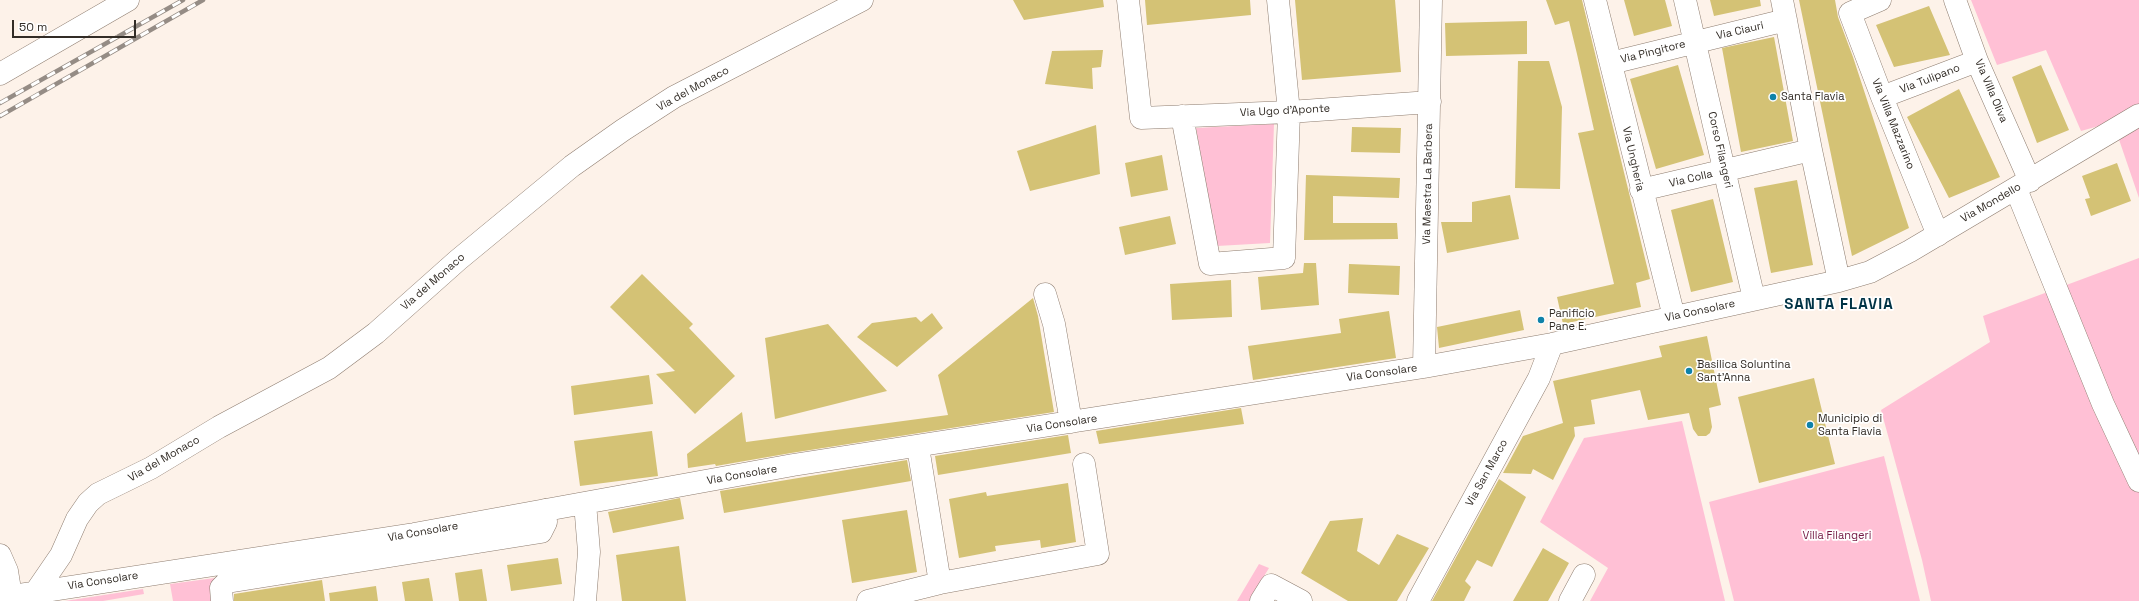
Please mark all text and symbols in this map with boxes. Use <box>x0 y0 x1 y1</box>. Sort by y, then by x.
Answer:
scale bar <box>14 12 138 38</box>
text: 50 m <box>19 19 47 35</box>
street label: Via Ciauri <box>1715 19 1765 43</box>
street label: Via Pingitore <box>1619 38 1687 66</box>
street label: Via Villa Oliva <box>1972 57 2010 125</box>
street label: Via Tulipano <box>1898 61 1962 97</box>
street label: Via del Monaco <box>655 64 731 114</box>
street label: Via Villa Mazzarino <box>1869 77 1917 171</box>
place label: Santa Flavia <box>1781 90 1844 104</box>
marker: Santa Flavia <box>1768 92 1778 102</box>
street label: Via Ugo d'Aponte <box>1240 102 1330 120</box>
street label: Corso Filangeri <box>1705 110 1735 190</box>
street label: Via Maestra La Barbera <box>1420 123 1436 245</box>
street label: Via Ungheria <box>1619 125 1647 193</box>
street label: Via Colla <box>1668 168 1714 190</box>
street label: Via Mondello <box>1958 180 2024 226</box>
street label: Via del Monaco <box>398 251 468 313</box>
district label: SANTA FLAVIA <box>1784 296 1894 314</box>
street label: Via Consolare <box>1664 297 1736 325</box>
place label: Panificio Pane E. <box>1549 307 1595 333</box>
marker: Panificio Pane E. <box>1536 315 1546 325</box>
place label: Basilica Soluntina Sant'Anna <box>1697 358 1791 384</box>
street label: Via Consolare <box>1346 362 1418 384</box>
marker: Basilica Soluntina Sant'Anna <box>1684 366 1694 376</box>
street label: Via Consolare <box>1026 412 1098 436</box>
place label: Municipio di Santa Flavia <box>1818 412 1882 438</box>
marker: Municipio di Santa Flavia <box>1805 420 1815 430</box>
street label: Via del Monaco <box>126 433 202 485</box>
street label: Via San Marco <box>1463 437 1511 509</box>
street label: Via Consolare <box>706 462 778 488</box>
street label: Via Consolare <box>387 519 459 545</box>
park label: Villa Filangeri <box>1803 529 1871 543</box>
street label: Via Consolare <box>67 569 139 593</box>

